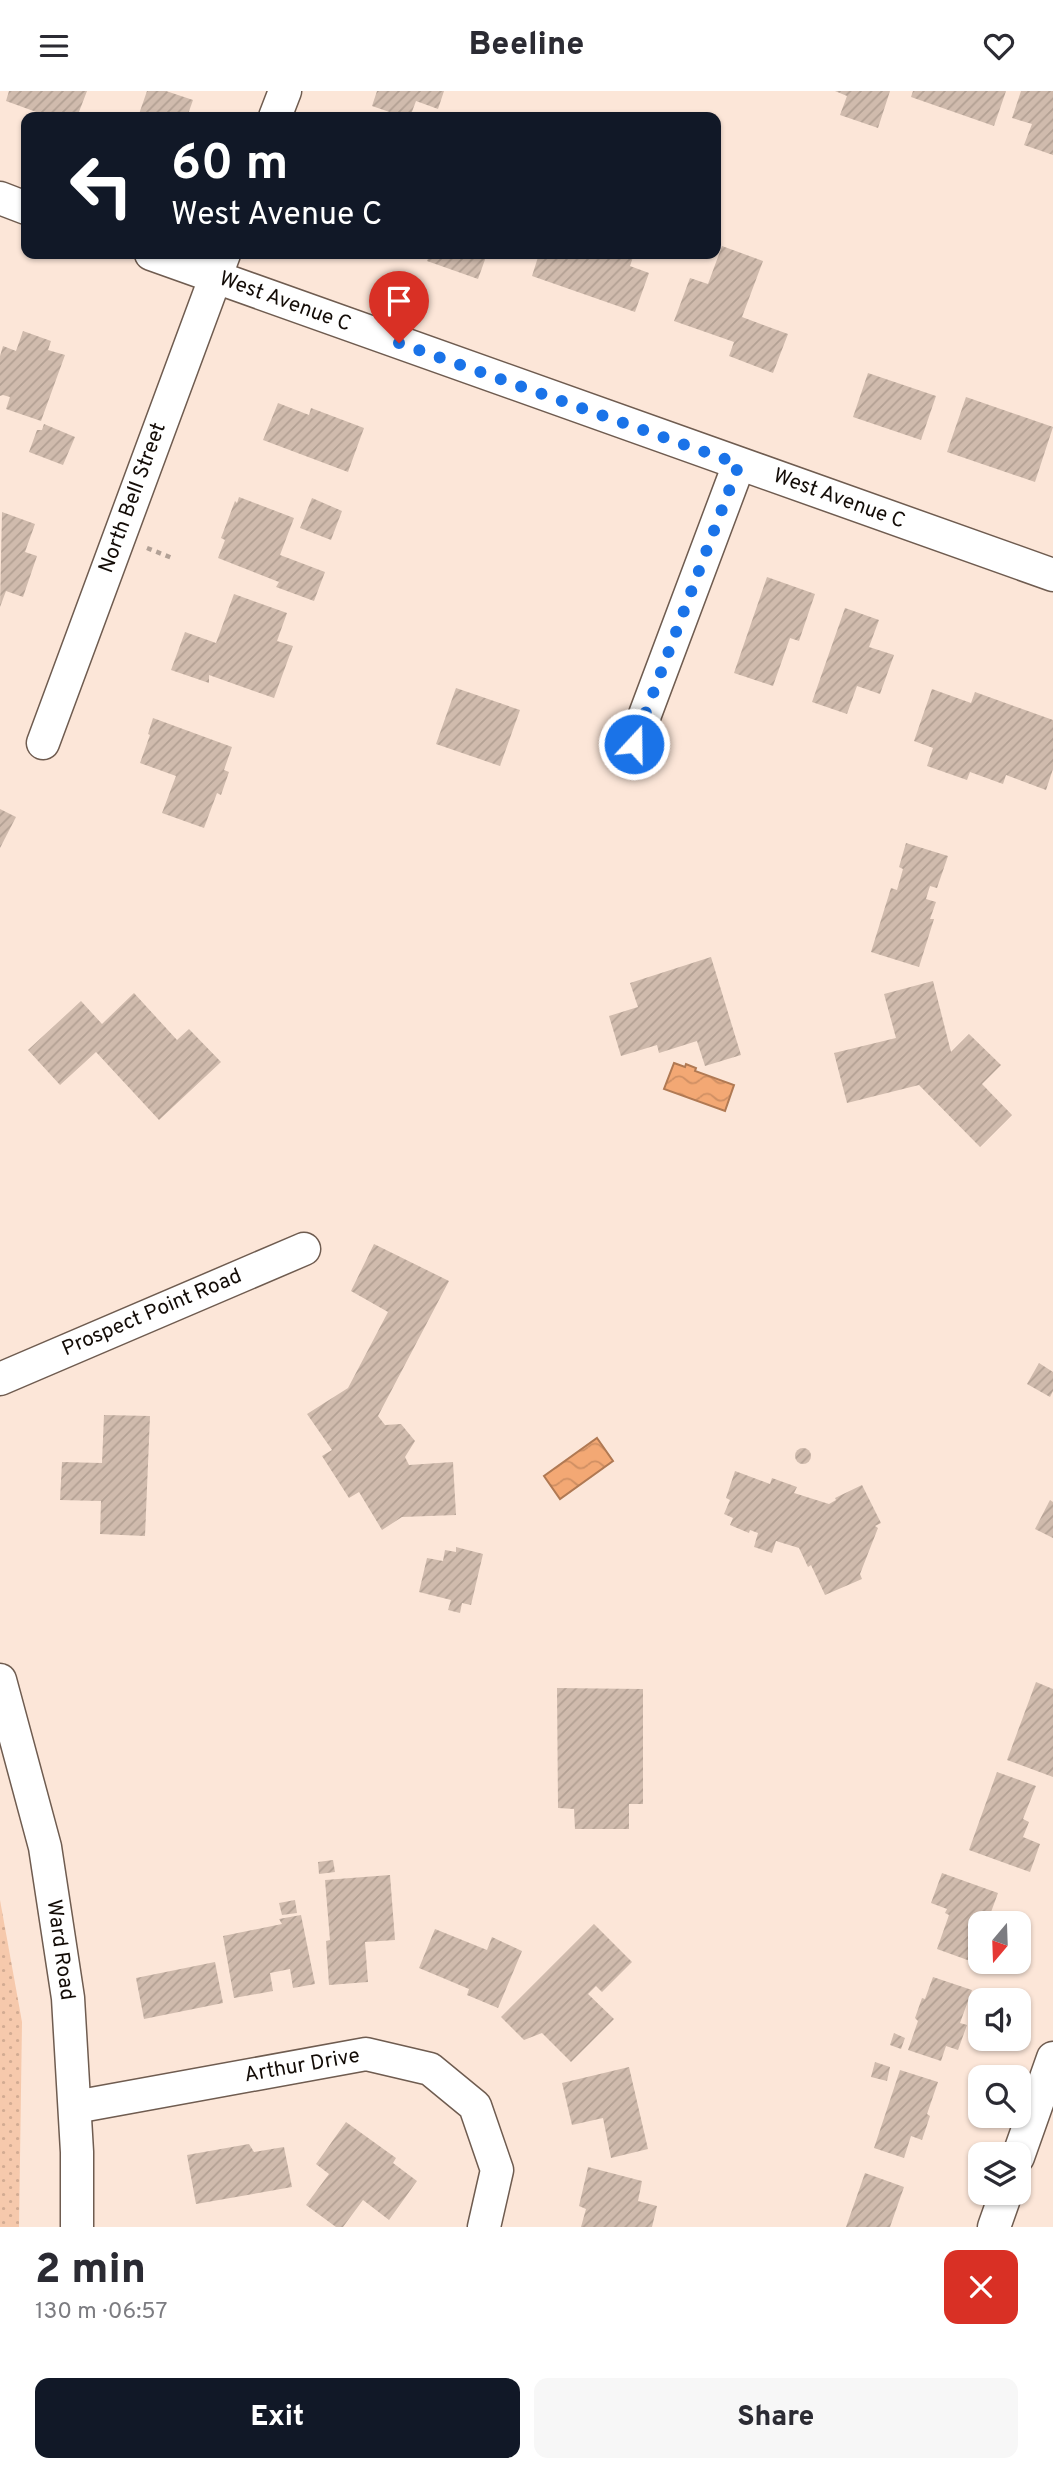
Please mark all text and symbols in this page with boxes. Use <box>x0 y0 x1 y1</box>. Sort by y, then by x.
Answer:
text: Beeline <box>469 26 584 66</box>
icon: menu <box>35 27 73 65</box>
icon: heart <box>980 27 1018 65</box>
text: 60 m <box>171 135 289 197</box>
icon: left <box>56 140 147 231</box>
text: West Avenue C <box>171 196 382 236</box>
street label: West Avenue C <box>215 266 355 338</box>
pin <box>369 271 429 343</box>
icon: arrive <box>380 282 418 320</box>
street label: North Bell Street <box>93 419 173 577</box>
street label: West Avenue C <box>769 463 909 535</box>
position arrow <box>597 707 671 781</box>
street label: Prospect Point Road <box>58 1263 246 1363</box>
street label: Ward Road <box>40 1898 80 2002</box>
north arrow <box>968 1911 1031 1974</box>
map controls <box>968 1911 1031 2205</box>
button: sound <box>968 1988 1031 2051</box>
street label: Arthur Drive <box>242 2043 362 2089</box>
button: search <box>968 2065 1031 2128</box>
button: layers <box>968 2142 1031 2205</box>
text: 2 min <box>35 2245 146 2298</box>
button: close <box>944 2250 1018 2324</box>
text: 130 m · 06:57 <box>35 2298 167 2327</box>
button: Exit <box>35 2378 520 2458</box>
button: Share <box>534 2378 1018 2458</box>

